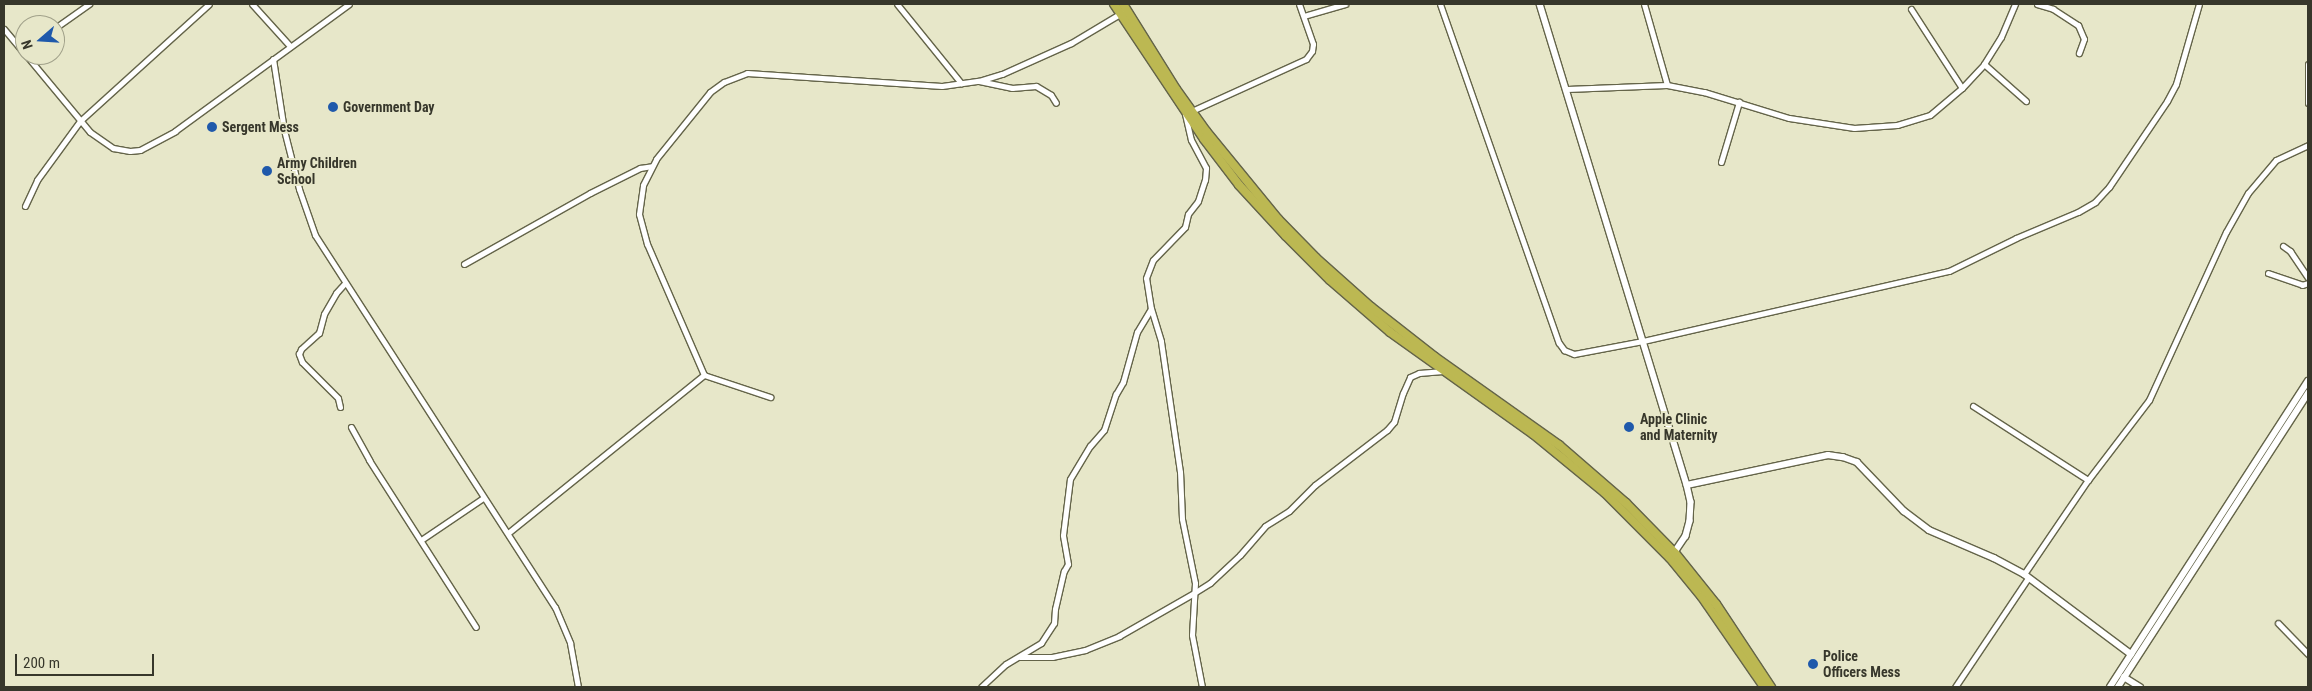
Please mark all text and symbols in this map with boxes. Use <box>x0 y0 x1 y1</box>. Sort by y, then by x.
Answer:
north arrow <box>15 15 65 65</box>
text: N <box>18 38 36 51</box>
place label: Government Day <box>343 99 435 115</box>
marker: Government Day <box>327 101 339 113</box>
place label: Sergent Mess <box>222 119 299 135</box>
marker: Sergent Mess <box>206 121 218 133</box>
place label: Army Children School <box>277 155 357 188</box>
marker: Army Children School <box>261 165 273 177</box>
place label: Apple Clinic and Maternity <box>1640 411 1717 444</box>
marker: Apple Clinic and Maternity <box>1622 420 1636 434</box>
scale bar <box>18 644 156 676</box>
place label: Police Officers Mess <box>1823 648 1900 680</box>
text: 200 m <box>23 654 60 672</box>
marker: Police Officers Mess <box>1807 658 1819 670</box>

